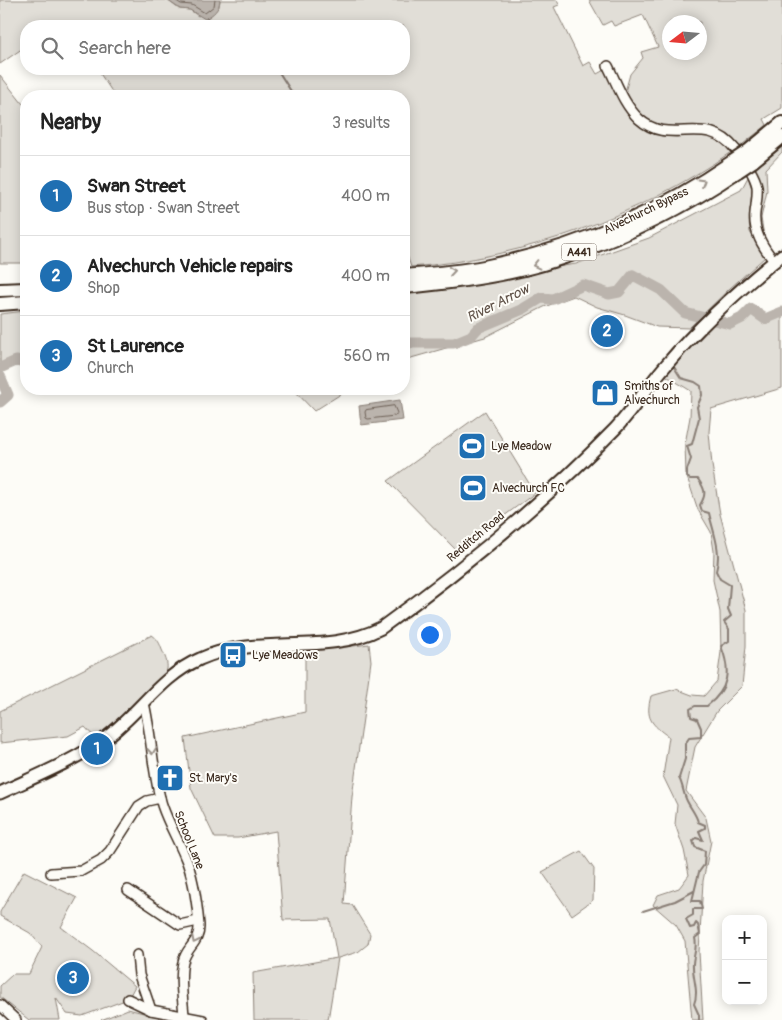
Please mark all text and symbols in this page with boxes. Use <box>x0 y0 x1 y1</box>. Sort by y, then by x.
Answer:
north arrow <box>662 15 707 60</box>
search box <box>20 20 410 75</box>
icon: search <box>38 34 66 62</box>
text: Search here <box>78 36 171 60</box>
text: Nearby <box>40 109 101 136</box>
text: 3 results <box>332 113 390 133</box>
text: Swan Street <box>87 174 186 198</box>
one-way arrow <box>697 178 706 188</box>
street label: Alvechurch Bypass <box>601 184 691 238</box>
text: 1 <box>53 186 59 206</box>
text: 400 m <box>341 186 390 206</box>
text: Bus stop · Swan Street <box>87 198 240 218</box>
road number: A441 <box>562 243 596 260</box>
text: Alvechurch Vehicle repairs <box>87 254 293 278</box>
one-way arrow <box>532 259 541 270</box>
text: 2 <box>52 266 60 286</box>
text: 400 m <box>341 266 390 286</box>
one-way arrow <box>449 266 457 277</box>
text: Shop <box>87 278 120 298</box>
water label: River Arrow <box>464 279 534 326</box>
pin: 2 <box>591 312 623 350</box>
text: St Laurence <box>87 334 184 358</box>
text: 3 <box>52 346 60 366</box>
text: 560 m <box>343 346 390 366</box>
text: Church <box>87 358 134 378</box>
shop icon: Smiths of Alvechurch <box>590 378 620 408</box>
place label: Smiths of Alvechurch <box>624 379 680 408</box>
sports icon: Lye Meadow <box>457 431 487 461</box>
place label: Lye Meadow <box>491 439 552 454</box>
sports icon: Alvechurch FC <box>458 473 488 503</box>
place label: Alvechurch FC <box>492 481 565 496</box>
street label: Redditch Road <box>444 508 508 565</box>
your location <box>417 622 443 648</box>
bus stop icon: Lye Meadows <box>218 640 248 670</box>
place label: Lye Meadows <box>252 648 319 663</box>
pin: 1 <box>81 730 113 768</box>
one-way arrow <box>146 747 157 755</box>
church icon: St. Mary's <box>155 763 185 793</box>
place label: St. Mary's <box>189 771 238 786</box>
street label: School Lane <box>170 809 208 872</box>
map controls <box>722 915 767 1005</box>
button: + <box>722 915 767 960</box>
one-way arrow <box>191 934 201 943</box>
pin: 3 <box>57 959 89 997</box>
button: − <box>722 960 767 1005</box>

